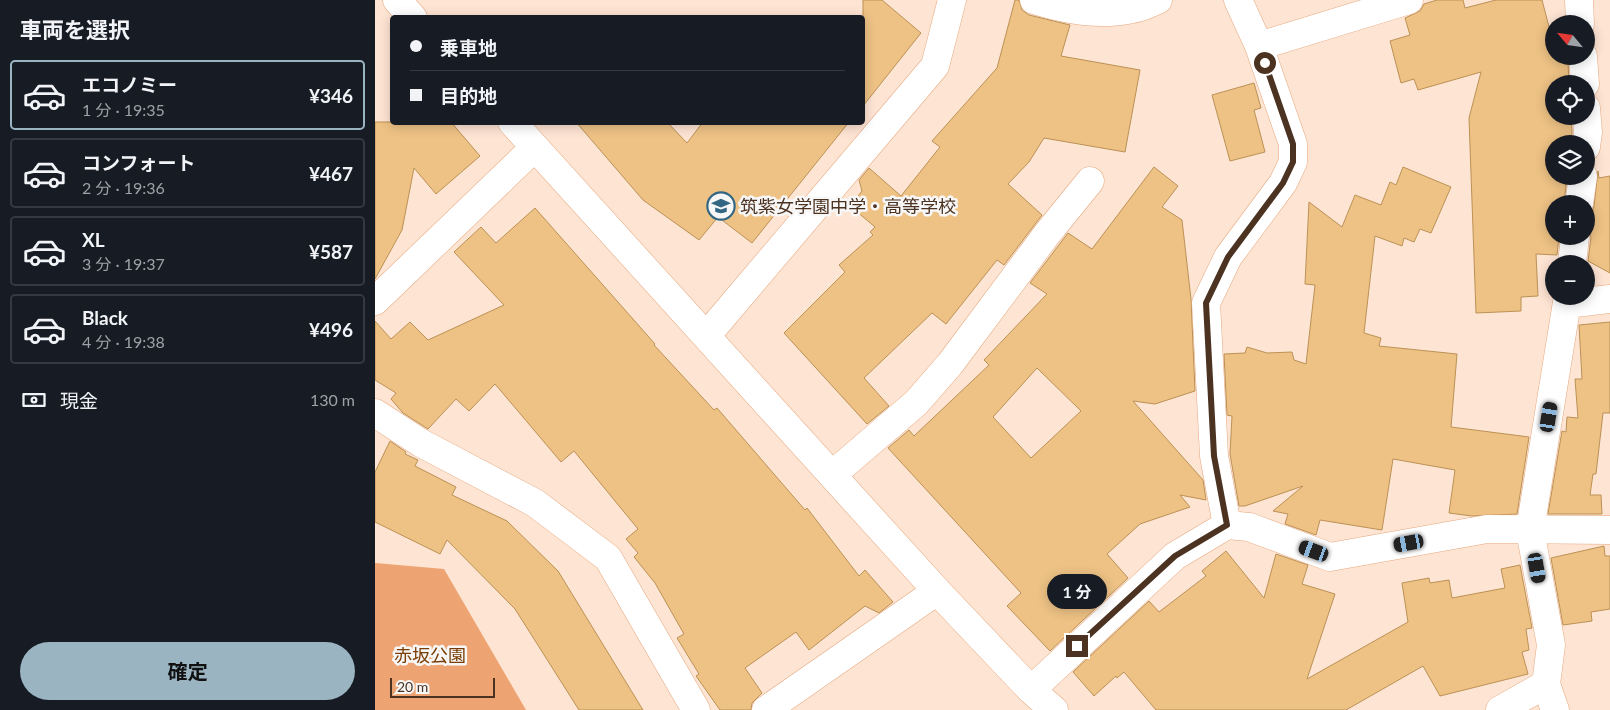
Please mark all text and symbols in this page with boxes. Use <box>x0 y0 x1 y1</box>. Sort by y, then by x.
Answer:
north arrow <box>1545 15 1595 65</box>
map controls <box>1545 15 1595 305</box>
text: 車両を選択 <box>20 16 130 43</box>
text: 乗車地 <box>440 36 497 59</box>
route start <box>1254 52 1276 74</box>
icon: car <box>22 73 67 118</box>
text: エコノミー <box>82 73 177 96</box>
button: locate <box>1545 75 1595 125</box>
text: ¥346 <box>309 84 353 107</box>
text: 目的地 <box>440 84 497 107</box>
text: 1 分 · 19:35 <box>82 100 165 119</box>
button: layers <box>1545 135 1595 185</box>
icon: car <box>22 151 67 196</box>
text: コンフォート <box>82 151 195 174</box>
text: ¥467 <box>309 162 353 185</box>
text: 2 分 · 19:36 <box>82 178 165 197</box>
school or university icon: 筑紫女学園中学・高等学校 <box>706 191 736 221</box>
place label: 筑紫女学園中学・高等学校 <box>740 195 956 217</box>
button: + <box>1545 195 1595 245</box>
text: XL <box>82 228 105 251</box>
icon: car <box>22 229 67 274</box>
text: ¥587 <box>309 240 353 263</box>
text: 3 分 · 19:37 <box>82 254 165 273</box>
button: − <box>1545 255 1595 305</box>
text: Black <box>82 306 128 329</box>
icon: car <box>22 307 67 352</box>
text: ¥496 <box>309 318 353 341</box>
text: 4 分 · 19:38 <box>82 332 165 351</box>
icon: cash <box>20 386 48 414</box>
text: 現金 <box>60 389 98 412</box>
text: 130 m <box>310 390 355 409</box>
car <box>1539 401 1558 433</box>
car <box>1392 533 1425 553</box>
car <box>1297 539 1330 563</box>
car <box>1527 552 1546 584</box>
callout: 1 分 <box>1047 574 1107 608</box>
text: 1 分 <box>1062 582 1092 601</box>
route end <box>1066 635 1088 657</box>
button: 確定 <box>20 642 355 700</box>
park label: 赤坂公園 <box>394 644 466 666</box>
scale bar <box>390 675 495 698</box>
text: 20 m <box>397 678 428 695</box>

